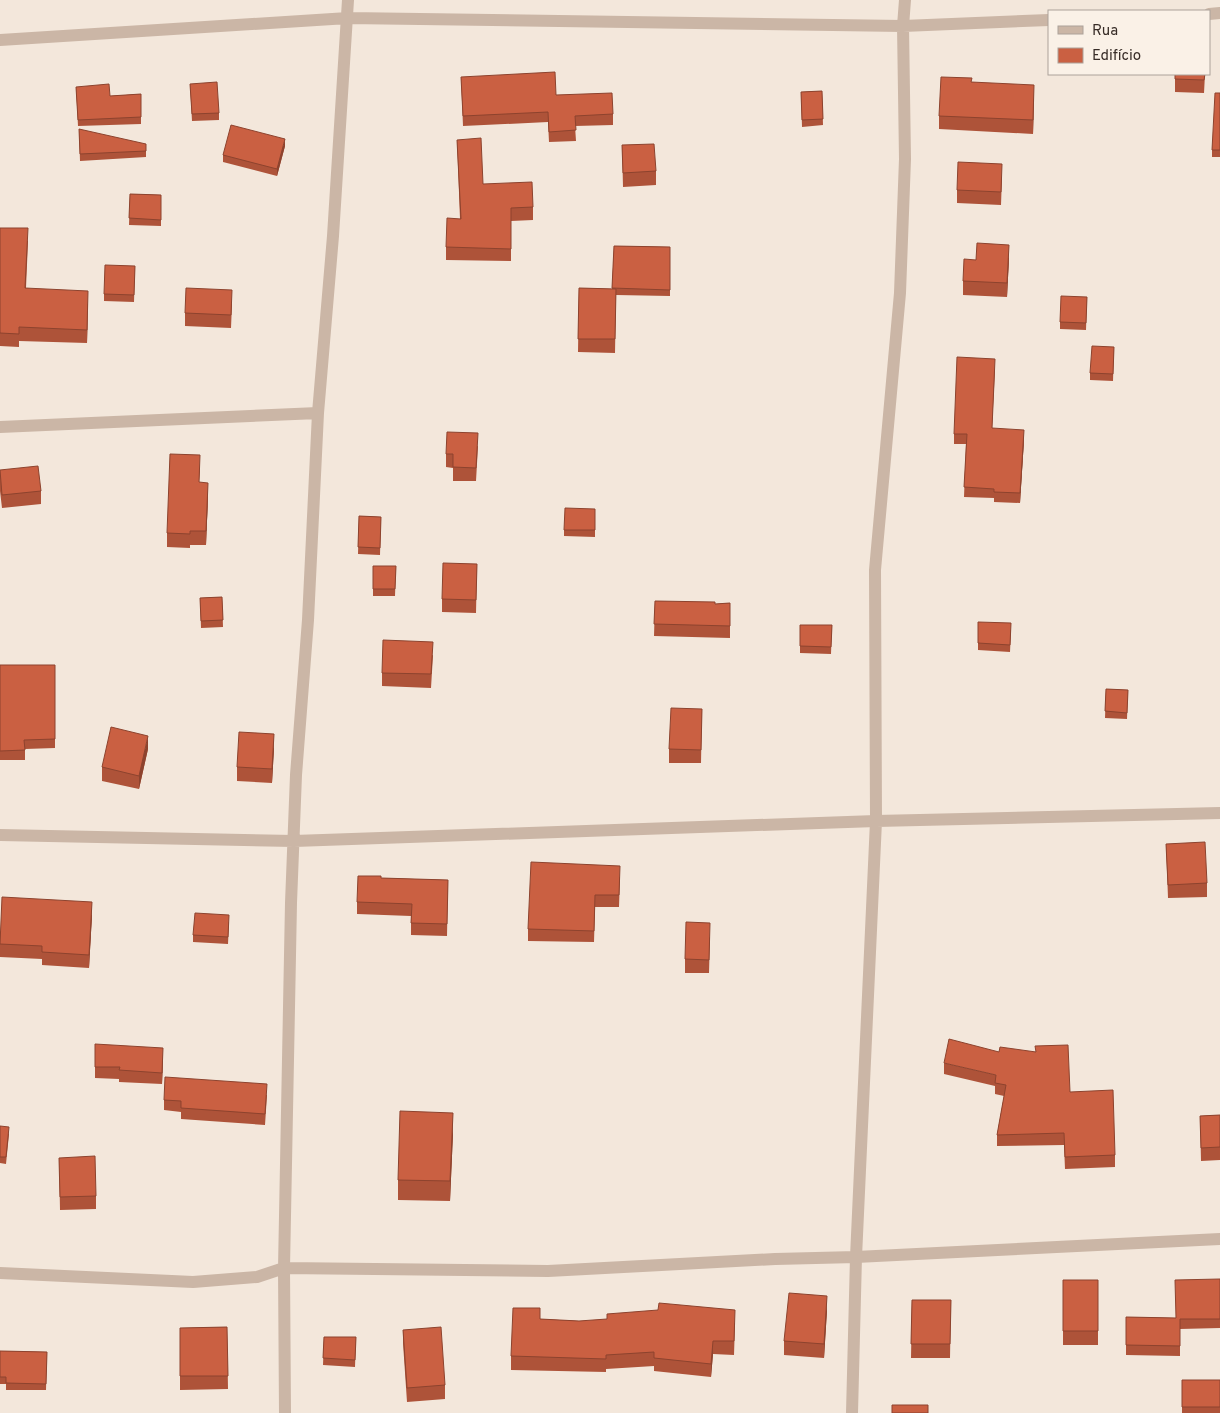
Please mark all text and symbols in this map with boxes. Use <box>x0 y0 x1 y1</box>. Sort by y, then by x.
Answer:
legend <box>1048 10 1210 75</box>
text: Rua <box>1092 22 1118 41</box>
text: Edifício <box>1092 47 1141 66</box>

